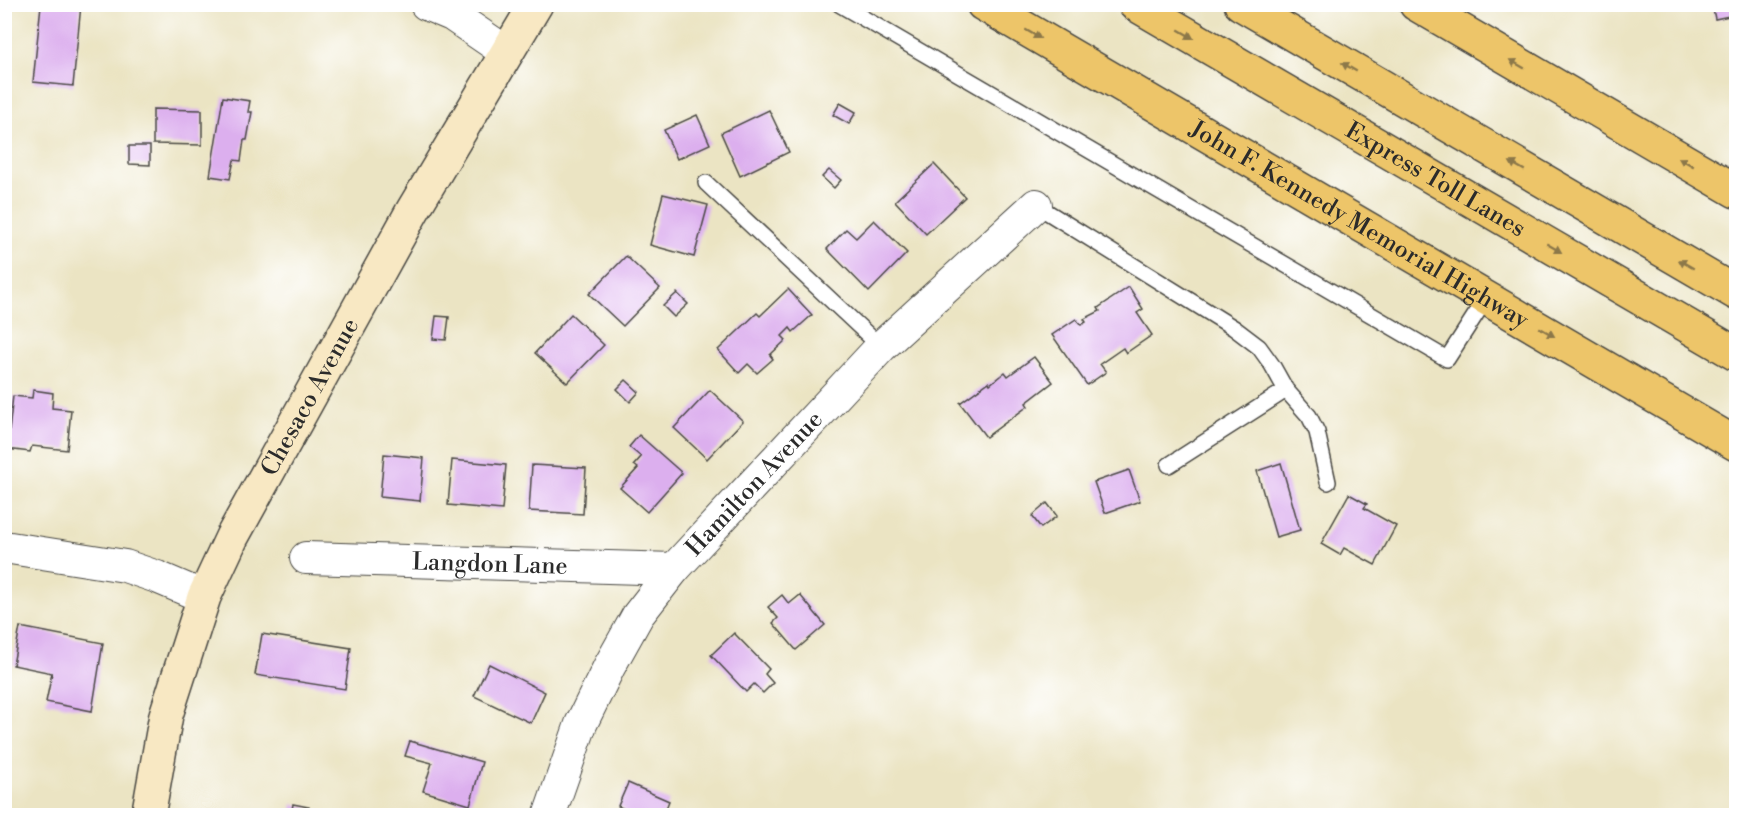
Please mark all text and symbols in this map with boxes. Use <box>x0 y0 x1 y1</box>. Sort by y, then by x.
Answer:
one-way arrow <box>1025 29 1042 39</box>
one-way arrow <box>1177 29 1194 39</box>
one-way arrow <box>1509 58 1525 69</box>
one-way arrow <box>1341 62 1357 73</box>
street label: John F. Kennedy Memorial Highway <box>1183 114 1534 336</box>
street label: Express Toll Lanes <box>1340 116 1531 244</box>
one-way arrow <box>1677 157 1694 167</box>
one-way arrow <box>1509 161 1526 171</box>
one-way arrow <box>1546 243 1563 253</box>
one-way arrow <box>1678 258 1694 269</box>
street label: Chesaco Avenue <box>255 313 366 481</box>
one-way arrow <box>1539 327 1555 338</box>
street label: Hamilton Avenue <box>680 405 830 563</box>
street label: Langdon Lane <box>412 547 568 582</box>

